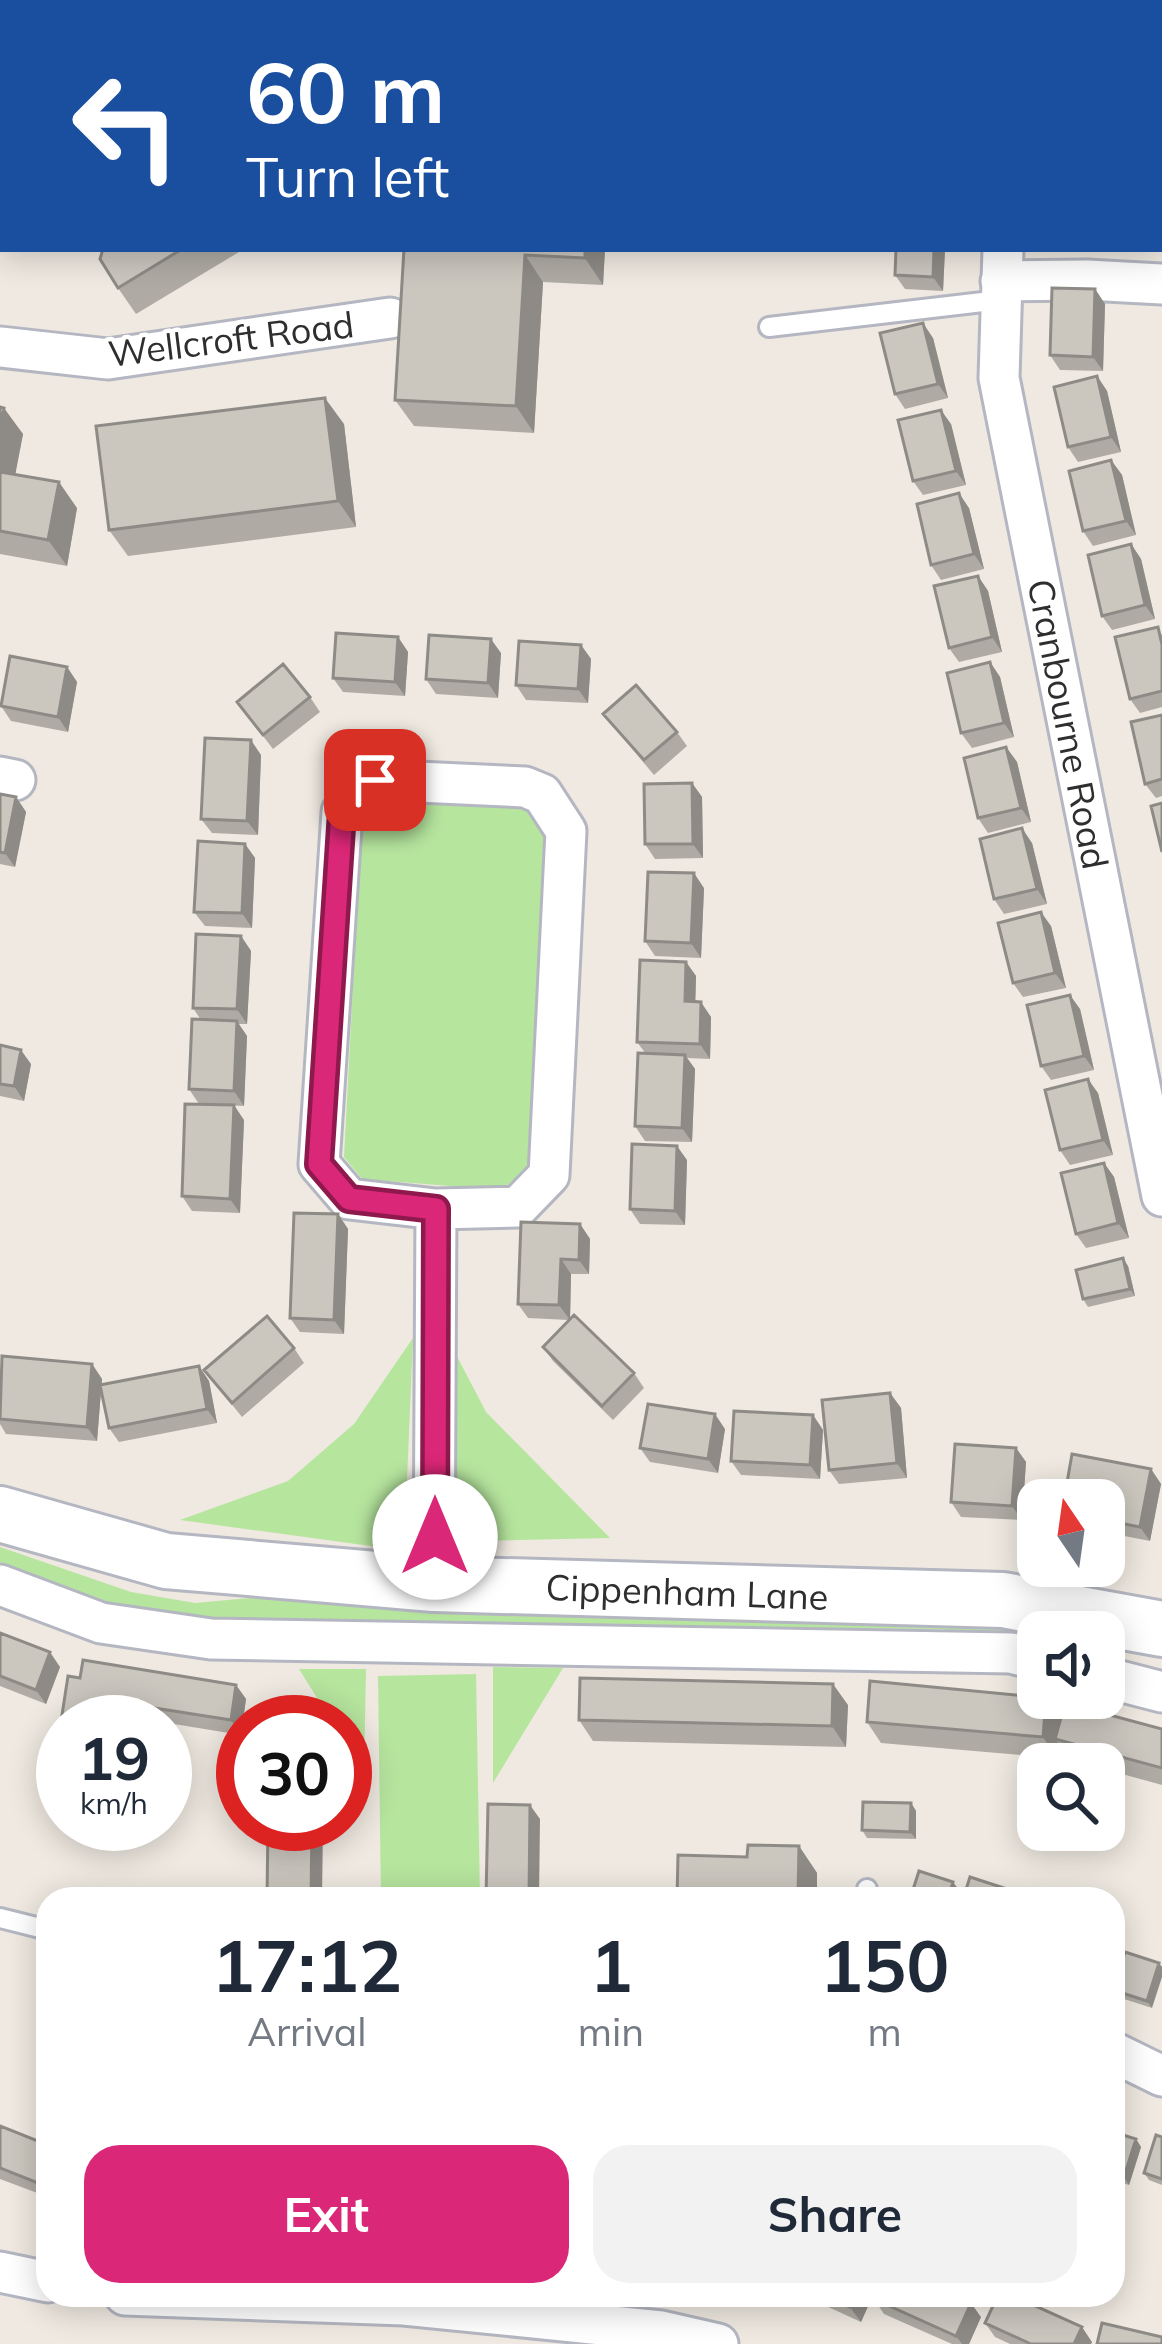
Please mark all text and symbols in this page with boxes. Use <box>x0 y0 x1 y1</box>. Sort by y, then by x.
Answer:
text: 60 m <box>246 39 445 144</box>
icon: left <box>48 48 204 204</box>
text: Turn left <box>246 143 449 211</box>
street label: Wellcroft Road <box>105 301 356 376</box>
street label: Cranbourne Road <box>1018 575 1119 873</box>
pin <box>324 729 426 831</box>
icon: arrive <box>342 747 408 813</box>
position arrow <box>372 1474 498 1600</box>
north arrow <box>1017 1479 1125 1587</box>
map controls <box>1017 1479 1125 1851</box>
street label: Cippenham Lane <box>545 1564 829 1619</box>
button: sound <box>1017 1611 1125 1719</box>
speed limit sign: 30 <box>216 1695 372 1851</box>
text: 19 <box>78 1720 150 1795</box>
button: search <box>1017 1743 1125 1851</box>
text: km/h <box>80 1784 148 1822</box>
text: 17:12 <box>212 1920 402 2010</box>
text: 1 <box>589 1920 633 2010</box>
text: 150 <box>820 1920 949 2010</box>
text: Arrival <box>247 2007 367 2056</box>
text: min <box>578 2007 644 2056</box>
text: m <box>867 2007 902 2056</box>
button: Exit <box>84 2145 569 2283</box>
button: Share <box>593 2145 1077 2283</box>

